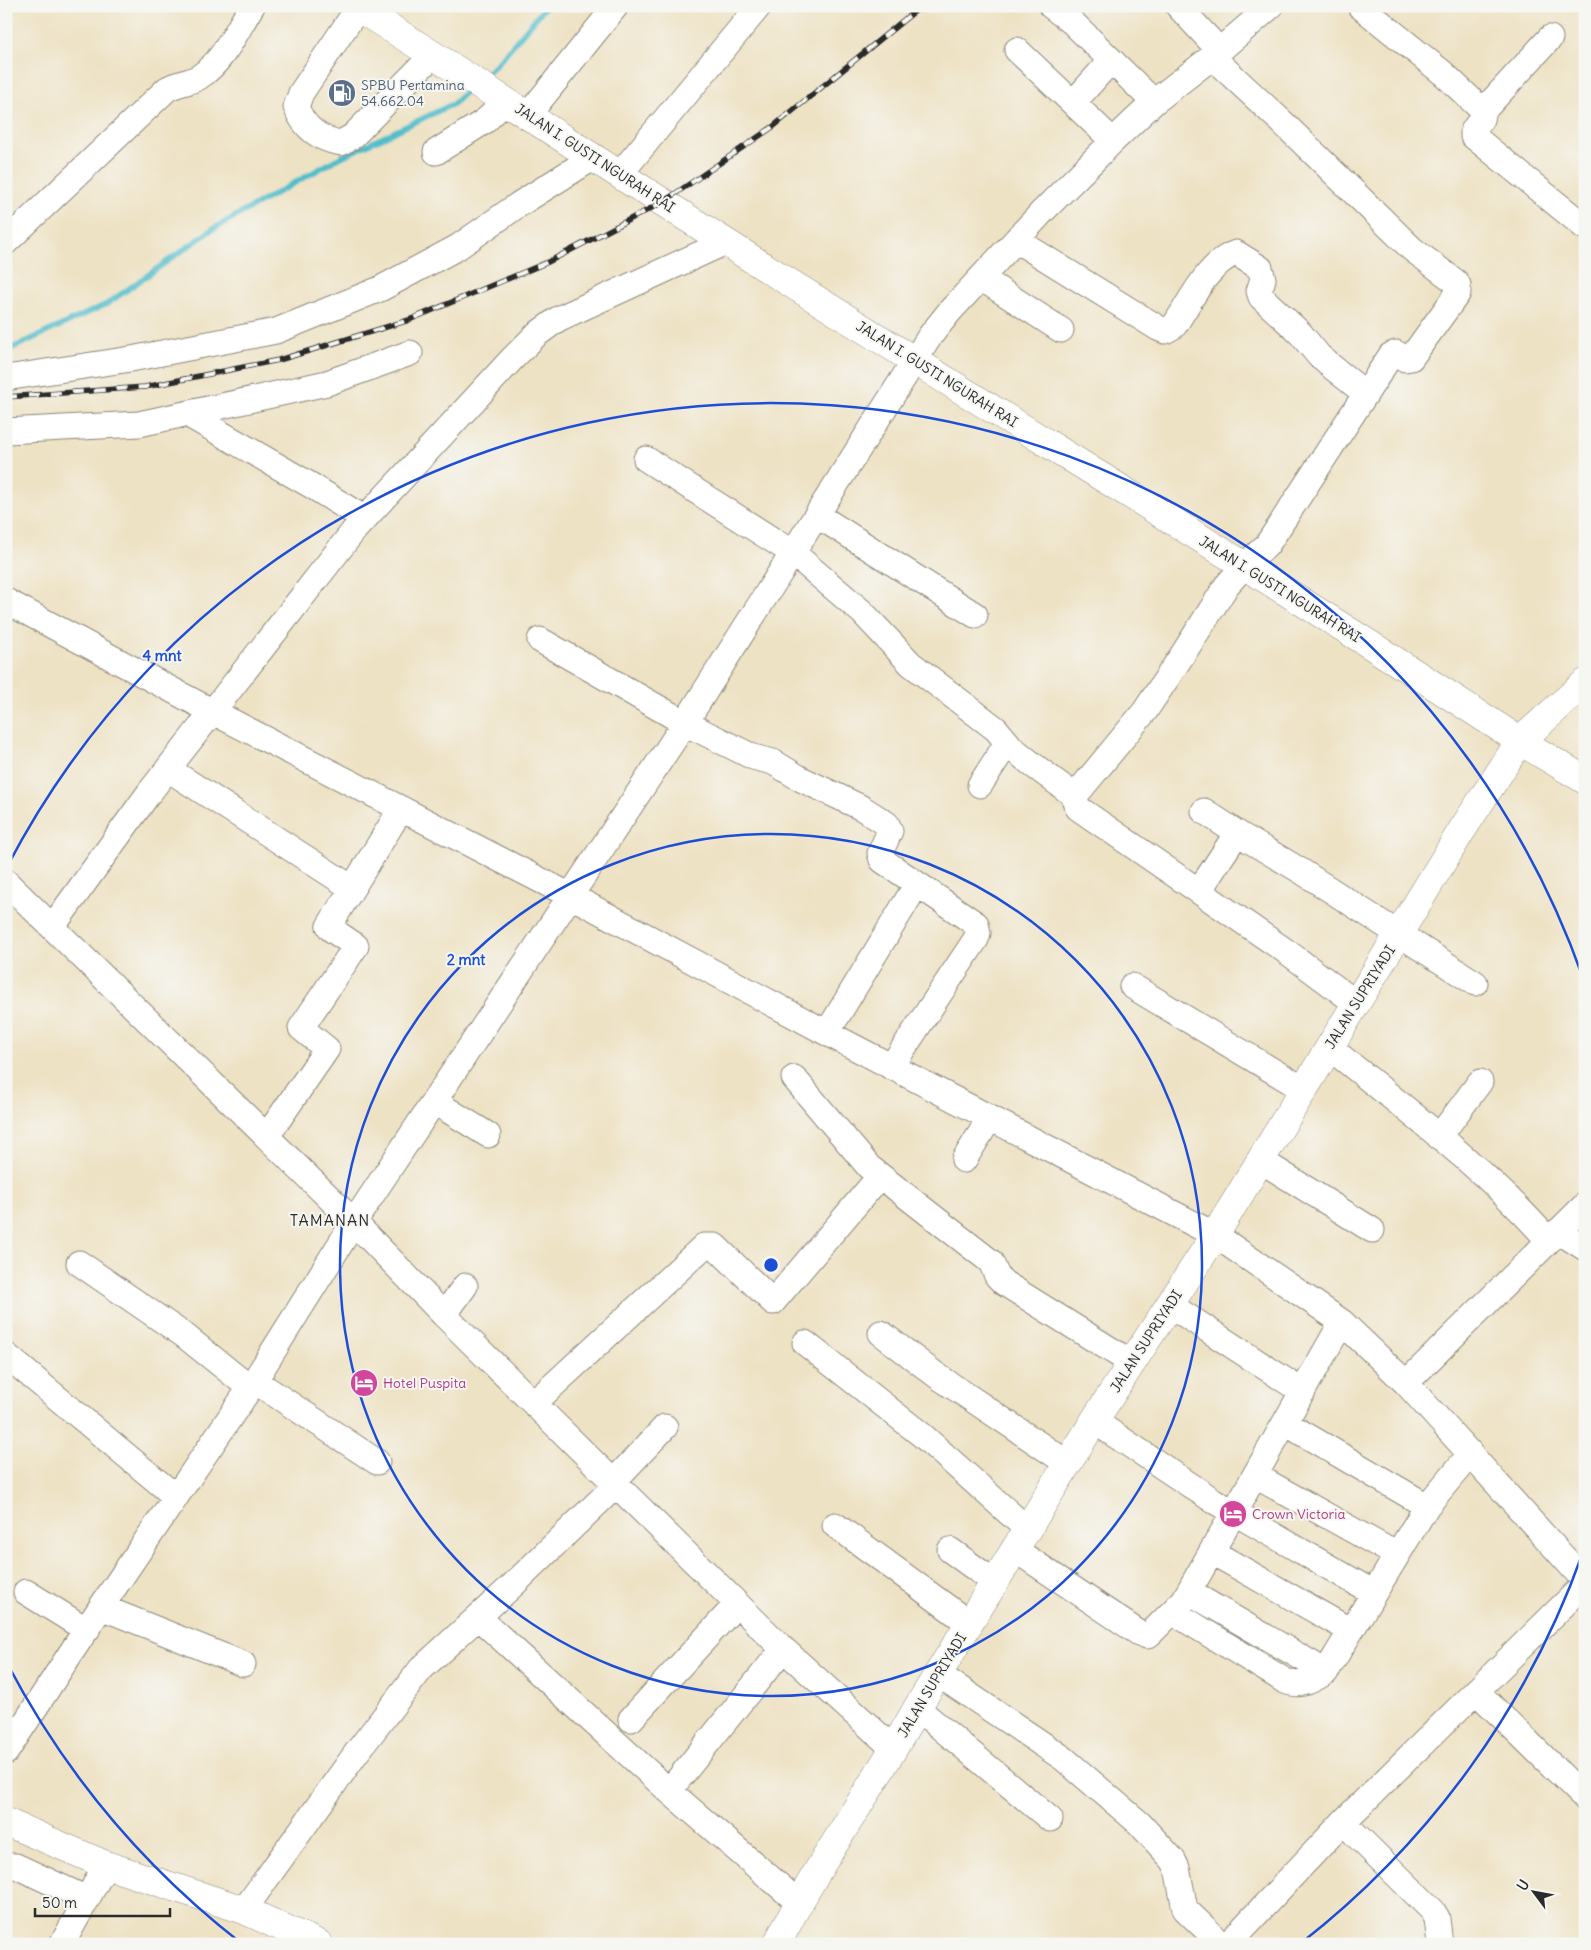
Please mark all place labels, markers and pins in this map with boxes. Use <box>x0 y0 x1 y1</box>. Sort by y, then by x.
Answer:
place label: SPBU Pertamina 54.662.04 <box>361 76 465 110</box>
fuel station icon: SPBU Pertamina 54.662.04 <box>327 78 357 108</box>
centre of rings <box>762 1256 780 1274</box>
hotel icon: Hotel Puspita <box>349 1368 379 1398</box>
place label: Hotel Puspita <box>383 1374 466 1392</box>
hotel icon: Crown Victoria <box>1218 1499 1248 1529</box>
place label: Crown Victoria <box>1252 1505 1345 1523</box>

